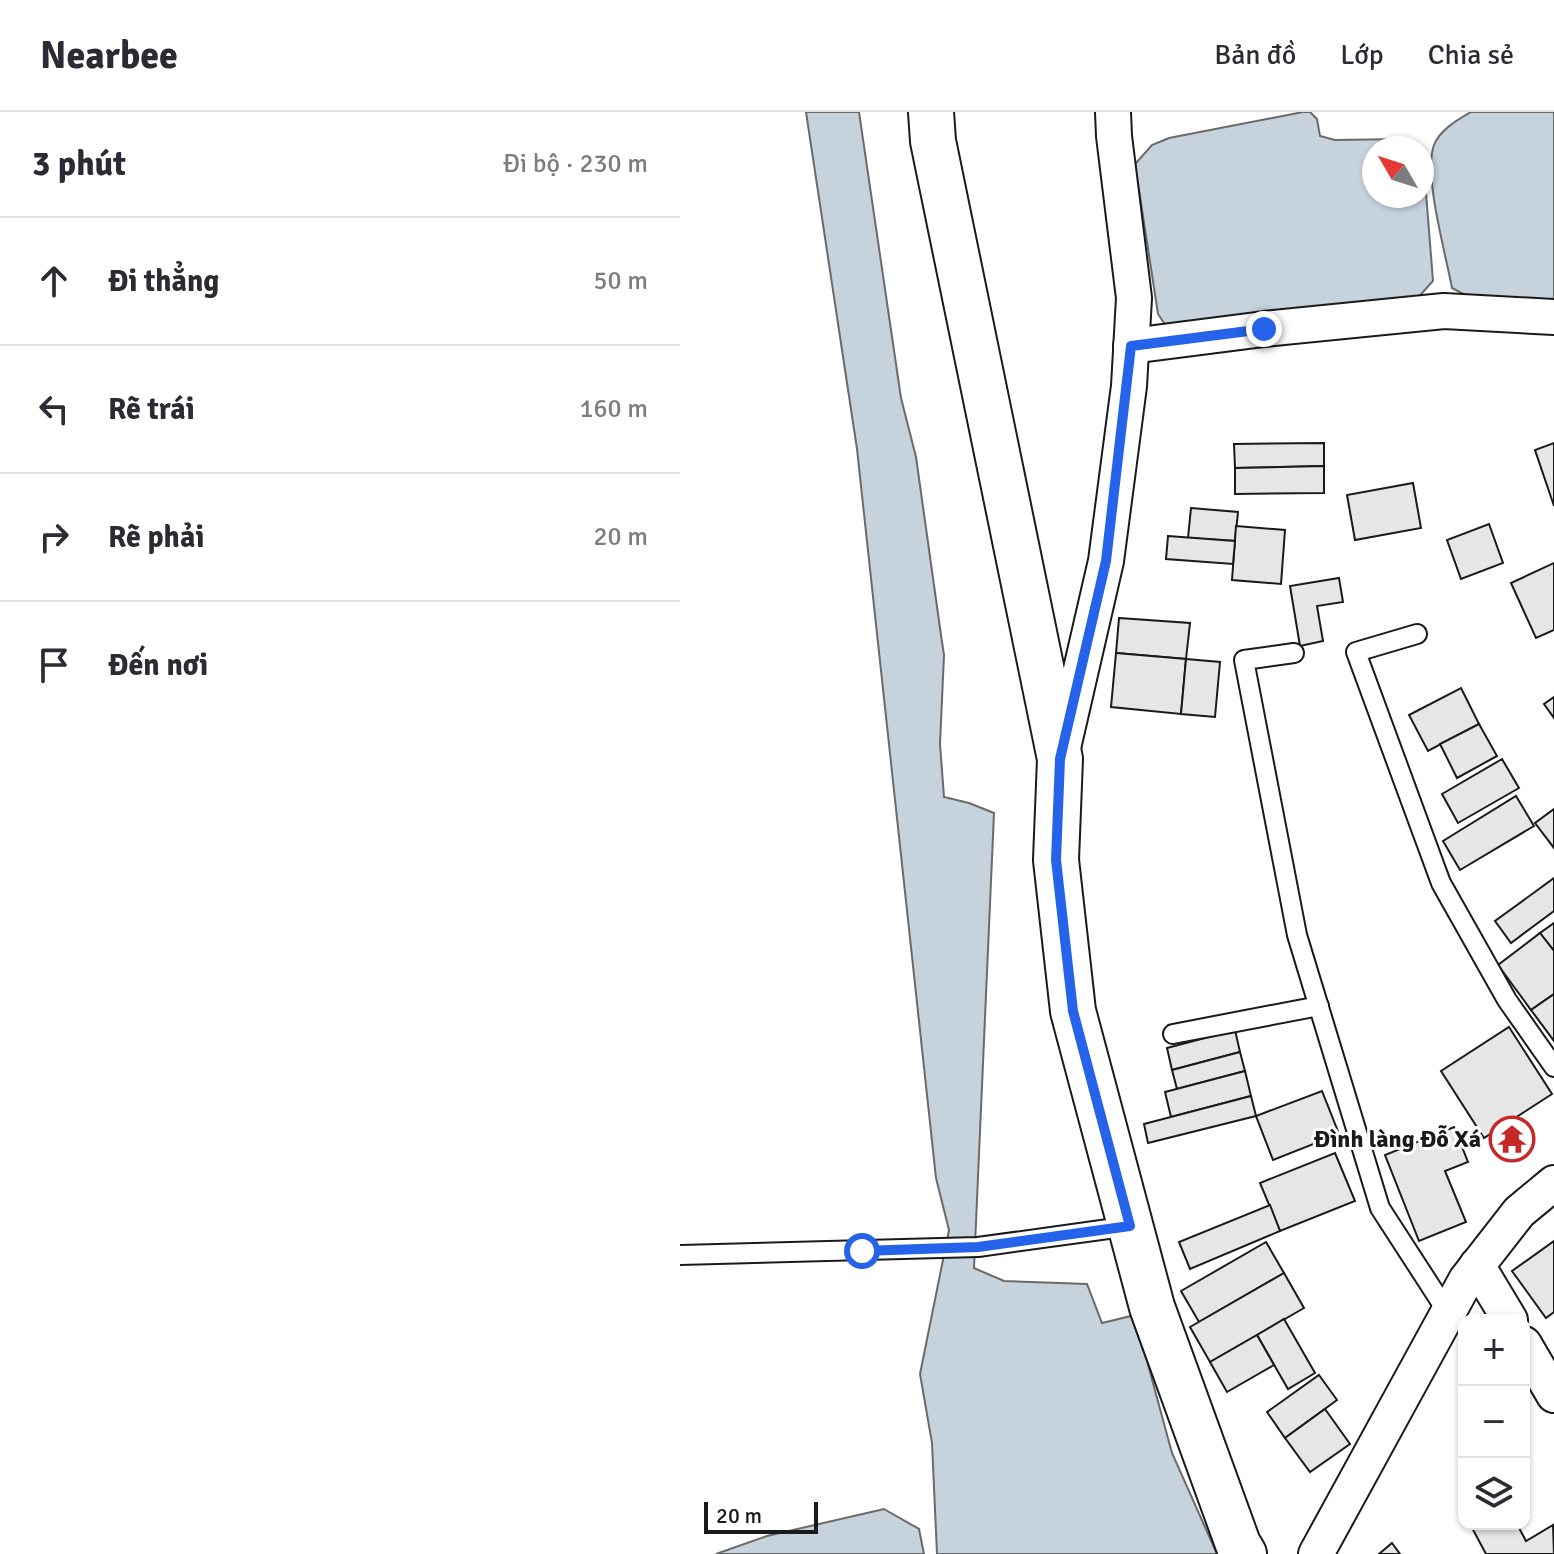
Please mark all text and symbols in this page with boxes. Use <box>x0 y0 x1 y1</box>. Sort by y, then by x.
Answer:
text: Nearbee <box>40 32 178 79</box>
text: Bản đồ <box>1214 38 1296 72</box>
text: Lớp <box>1340 38 1384 72</box>
text: Chia sẻ <box>1428 38 1514 72</box>
north arrow <box>1362 136 1434 208</box>
text: 3 phút <box>32 143 126 185</box>
text: Đi bộ · 230 m <box>503 148 648 180</box>
icon: ahead <box>32 259 76 303</box>
text: Đi thẳng <box>108 263 219 300</box>
text: 50 m <box>593 265 648 297</box>
route end <box>1246 311 1282 347</box>
icon: left <box>32 387 76 431</box>
text: Rẽ trái <box>108 391 195 428</box>
text: 160 m <box>579 393 648 425</box>
icon: right <box>32 515 76 559</box>
text: Rẽ phải <box>108 519 204 556</box>
text: 20 m <box>593 521 648 553</box>
icon: arrive <box>32 643 76 687</box>
text: Đến nơi <box>108 647 208 684</box>
temple icon: Đình làng Đỗ Xá <box>1488 1115 1536 1163</box>
place label: Đình làng Đỗ Xá <box>1314 1124 1481 1154</box>
route start <box>844 1233 880 1269</box>
map controls <box>1458 1314 1530 1530</box>
button: + <box>1458 1314 1530 1386</box>
button: − <box>1458 1386 1530 1458</box>
button: layers <box>1458 1458 1530 1530</box>
scale bar <box>704 1498 818 1534</box>
text: 20 m <box>716 1502 762 1529</box>

